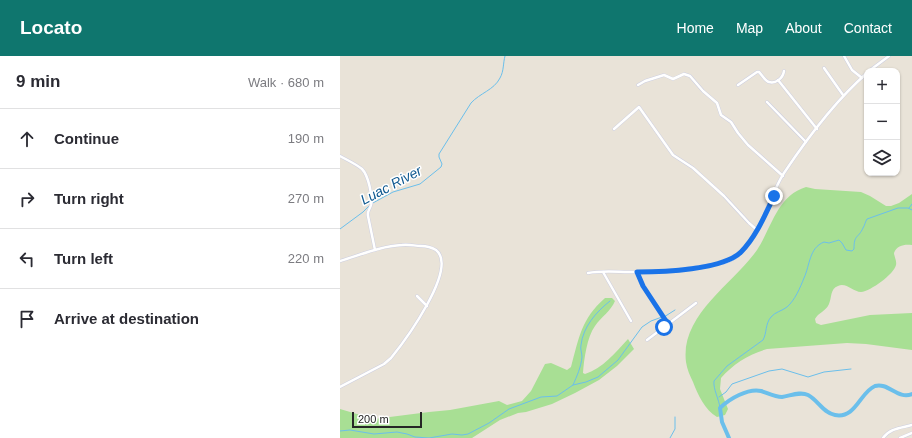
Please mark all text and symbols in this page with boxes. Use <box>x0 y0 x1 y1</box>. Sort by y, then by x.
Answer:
text: Locato <box>20 17 82 38</box>
text: Home <box>677 20 714 36</box>
text: Map <box>736 20 763 36</box>
text: About <box>785 20 822 36</box>
text: Contact <box>844 20 892 36</box>
map controls <box>864 68 900 176</box>
button: + <box>864 68 900 104</box>
text: 9 min <box>16 72 60 91</box>
text: Walk · 680 m <box>248 75 324 90</box>
button: − <box>864 104 900 140</box>
icon: ahead <box>16 128 38 150</box>
text: Continue <box>54 130 119 147</box>
text: 190 m <box>288 131 324 146</box>
button: layers <box>864 140 900 176</box>
water label: Luac River <box>358 162 425 208</box>
route end <box>765 187 783 205</box>
icon: right <box>16 188 38 210</box>
text: Turn right <box>54 190 124 207</box>
text: 270 m <box>288 191 324 206</box>
icon: left <box>16 248 38 270</box>
text: Turn left <box>54 250 113 267</box>
text: 220 m <box>288 251 324 266</box>
icon: arrive <box>16 308 38 330</box>
text: Arrive at destination <box>54 310 199 327</box>
route start <box>655 318 673 336</box>
scale bar <box>352 410 422 429</box>
text: 200 m <box>358 413 389 425</box>

